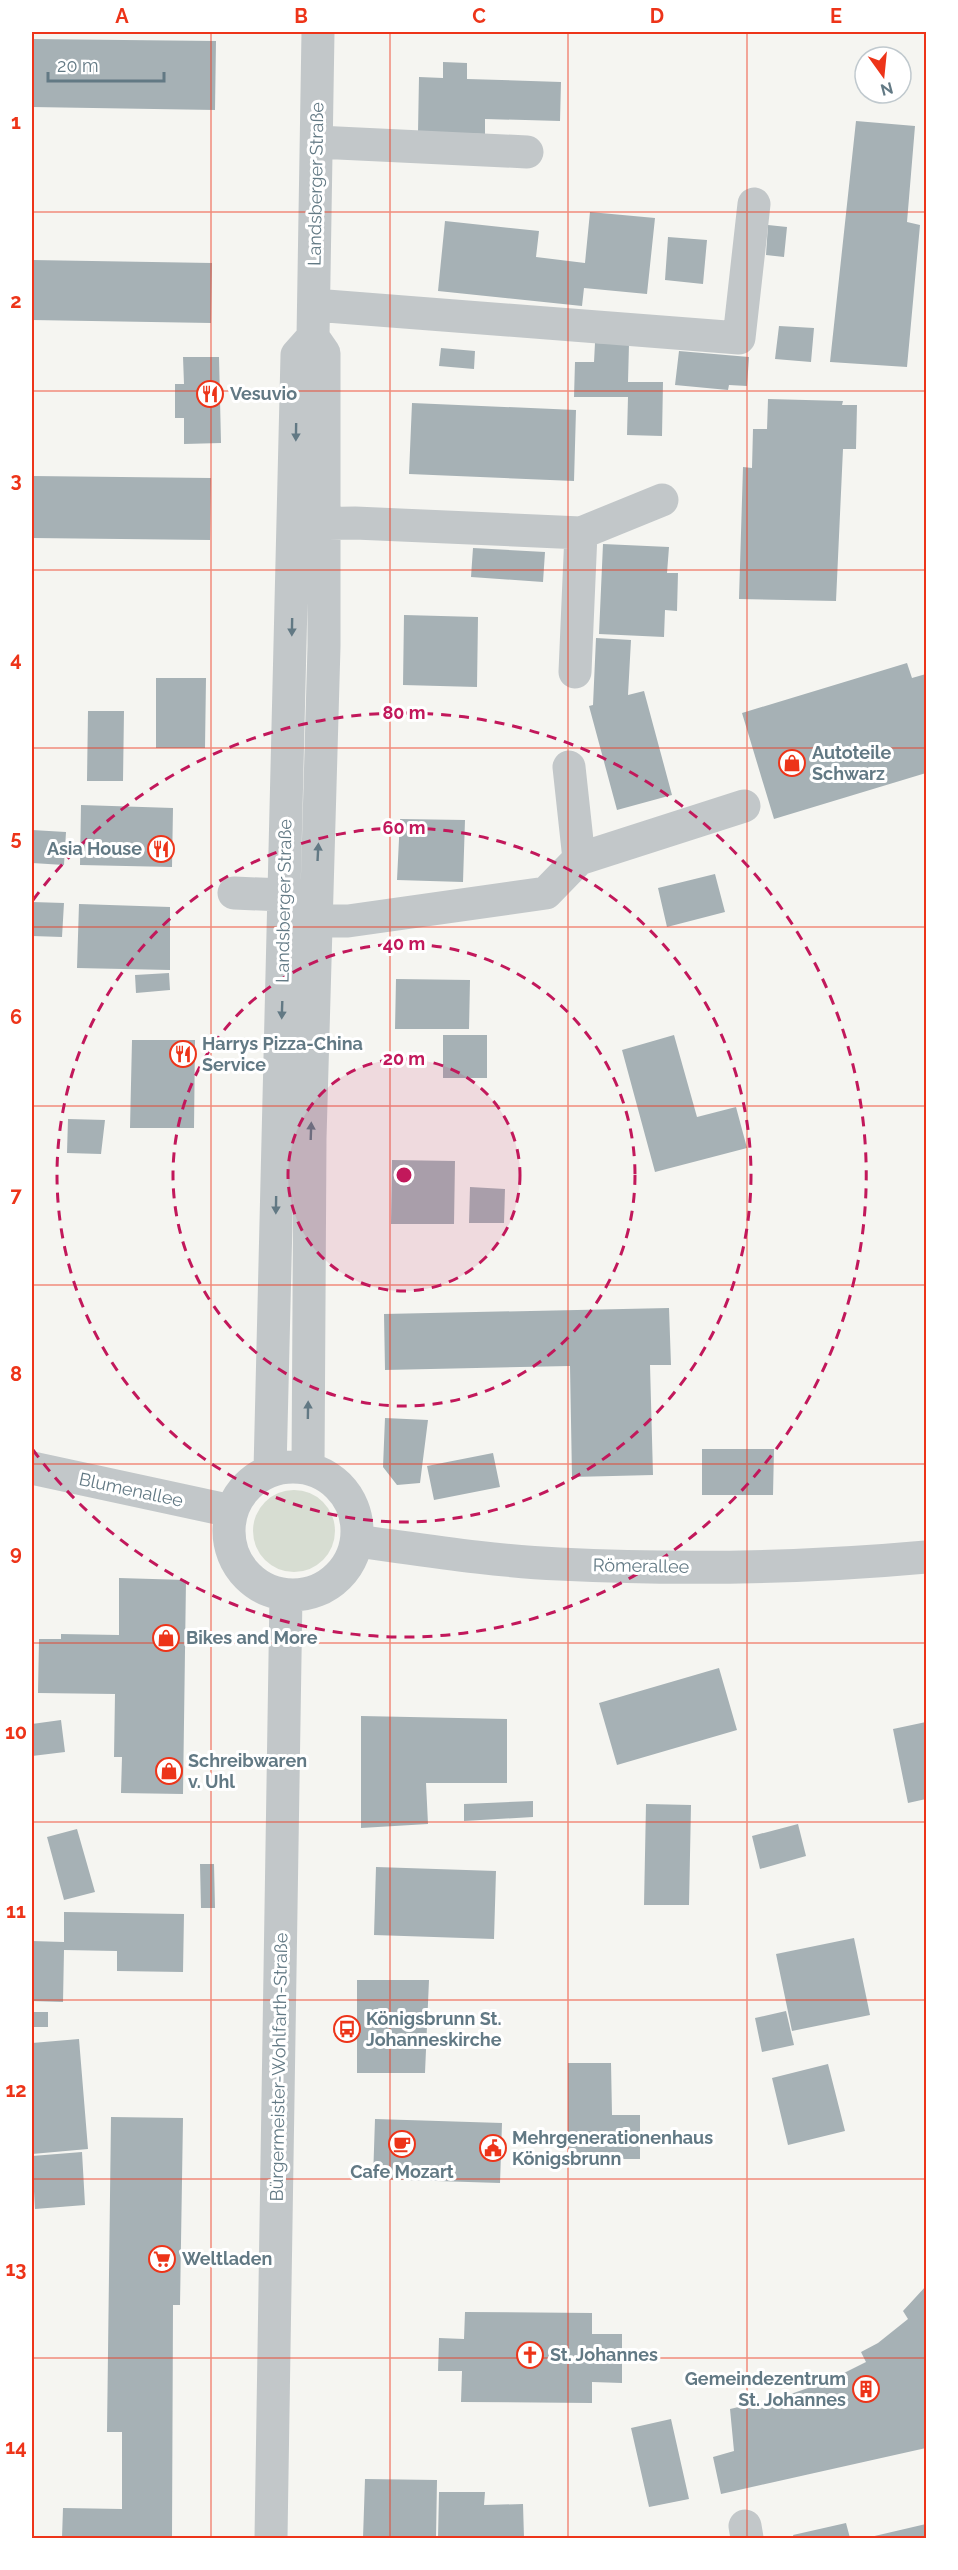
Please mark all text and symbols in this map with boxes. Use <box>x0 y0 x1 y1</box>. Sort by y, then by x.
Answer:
text: A <box>115 4 129 28</box>
text: B <box>294 4 308 28</box>
text: C <box>472 4 486 28</box>
text: D <box>650 4 664 28</box>
text: E <box>830 4 842 28</box>
scale bar <box>48 45 164 83</box>
north arrow <box>853 45 913 105</box>
text: 20 m <box>57 55 99 76</box>
text: N <box>878 78 895 100</box>
street label: Landsberger Straße <box>304 101 327 266</box>
text: 1 <box>11 110 21 134</box>
text: 2 <box>10 289 22 313</box>
restaurant icon: Vesuvio <box>195 379 225 409</box>
place label: Vesuvio <box>230 383 297 404</box>
one-way arrow <box>291 422 301 441</box>
text: 3 <box>10 468 22 492</box>
one-way arrow <box>287 617 296 636</box>
text: 4 <box>10 647 22 671</box>
text: 80 m <box>382 702 426 723</box>
place label: Autoteile Schwarz <box>812 742 891 784</box>
shop icon: Autoteile Schwarz <box>777 748 807 778</box>
text: 60 m <box>382 817 426 838</box>
street label: Landsberger Straße <box>272 818 295 983</box>
text: 5 <box>10 826 22 850</box>
restaurant icon: Asia House <box>146 834 176 864</box>
place label: Asia House <box>47 838 142 859</box>
one-way arrow <box>313 842 322 861</box>
text: 40 m <box>383 933 425 954</box>
one-way arrow <box>277 1001 286 1020</box>
text: 6 <box>10 1005 22 1029</box>
place label: Harrys Pizza-China Service <box>202 1033 363 1075</box>
restaurant icon: Harrys Pizza-China Service <box>168 1039 198 1069</box>
text: 20 m <box>383 1048 425 1069</box>
one-way arrow <box>306 1121 315 1140</box>
centre of rings <box>394 1165 414 1185</box>
text: 7 <box>10 1183 22 1207</box>
one-way arrow <box>271 1196 281 1215</box>
text: 8 <box>10 1362 22 1386</box>
one-way arrow <box>304 1400 313 1419</box>
street label: Blumenallee <box>77 1468 186 1511</box>
text: 9 <box>10 1541 22 1565</box>
street label: Römerallee <box>593 1554 690 1577</box>
shop icon: Bikes and More <box>151 1623 181 1653</box>
place label: Bikes and More <box>186 1627 318 1648</box>
text: 10 <box>5 1720 27 1744</box>
place label: Schreibwaren v. Uhl <box>188 1750 307 1792</box>
shop icon: Schreibwaren v. Uhl <box>154 1756 184 1786</box>
text: 11 <box>6 1899 26 1923</box>
street label: Bürgermeister-Wohlfarth-Straße <box>266 1932 291 2202</box>
place label: Königsbrunn St. Johanneskirche <box>366 2008 502 2050</box>
bus stop icon: Königsbrunn St. Johanneskirche <box>332 2014 362 2044</box>
text: 12 <box>5 2078 27 2102</box>
place label: Mehrgenerationenhaus Königsbrunn <box>512 2127 713 2169</box>
cafe icon: Cafe Mozart <box>387 2129 417 2159</box>
public building icon: Mehrgenerationenhaus Königsbrunn <box>478 2133 508 2163</box>
place label: Cafe Mozart <box>350 2161 454 2182</box>
supermarket icon: Weltladen <box>147 2244 177 2274</box>
place label: Weltladen <box>182 2248 272 2269</box>
text: 13 <box>5 2257 27 2281</box>
church icon: St. Johannes <box>515 2340 545 2370</box>
place label: St. Johannes <box>550 2344 658 2365</box>
place label: Gemeindezentrum St. Johannes <box>685 2368 846 2410</box>
building icon: Gemeindezentrum St. Johannes <box>851 2374 881 2404</box>
text: 14 <box>5 2435 27 2459</box>

